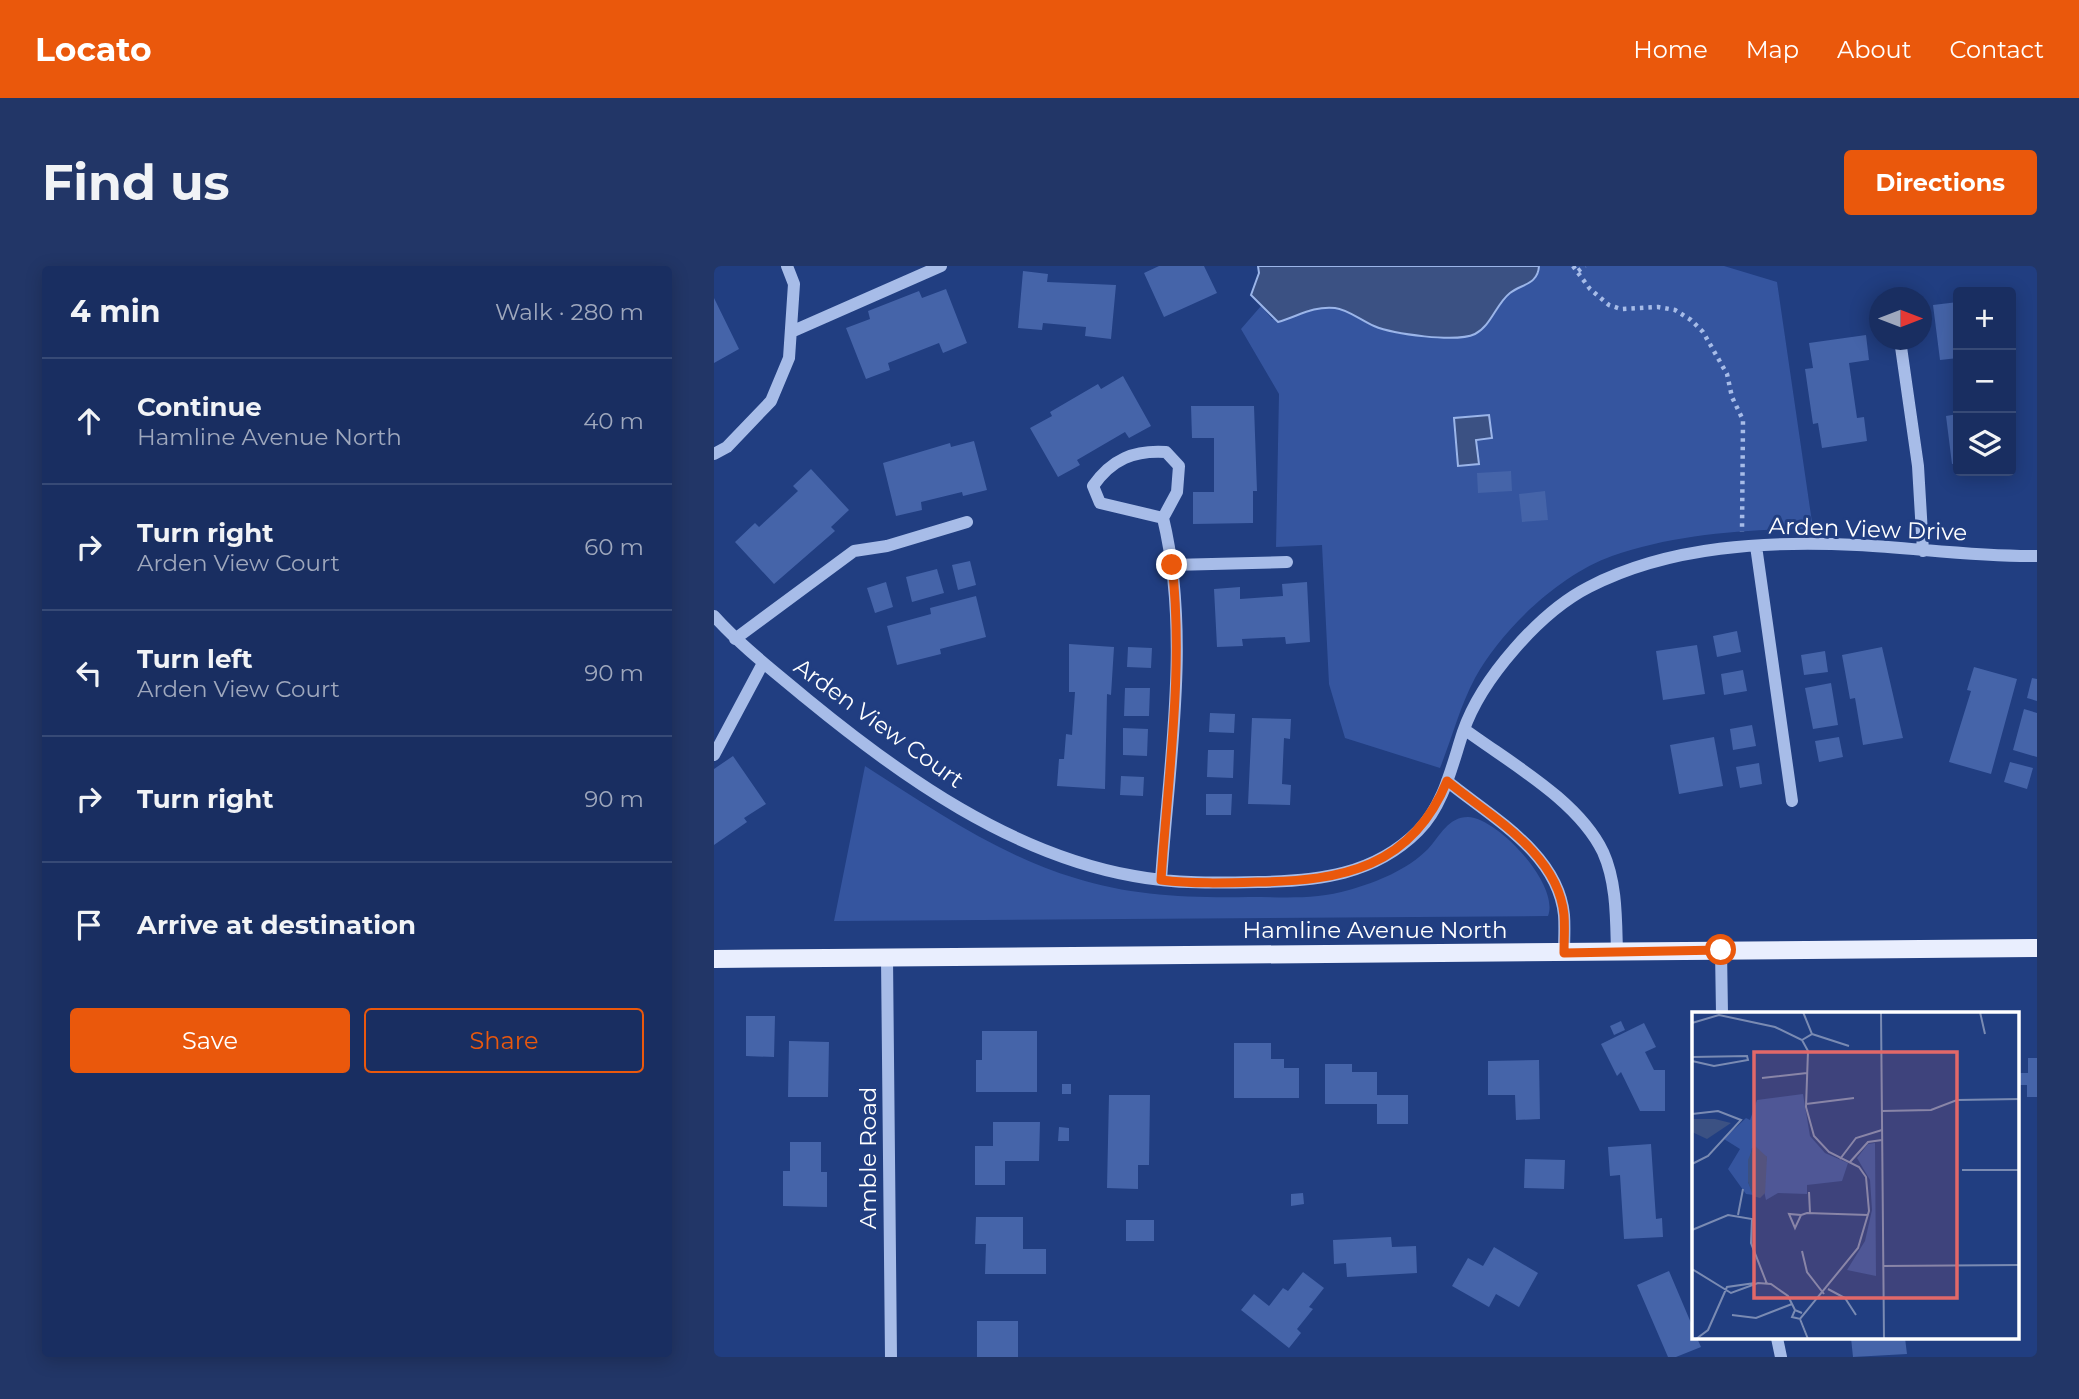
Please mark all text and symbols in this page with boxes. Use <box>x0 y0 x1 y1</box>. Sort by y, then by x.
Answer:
text: Locato <box>35 29 152 69</box>
text: Home <box>1633 35 1708 64</box>
text: Map <box>1746 35 1799 64</box>
text: About <box>1837 35 1911 64</box>
text: Contact <box>1949 35 2044 64</box>
button: Directions <box>1844 150 2037 215</box>
text: Find us <box>42 153 230 212</box>
north arrow <box>1869 287 1932 350</box>
map controls <box>1953 287 2016 476</box>
button: + <box>1953 287 2016 350</box>
text: 4 min <box>70 293 160 330</box>
text: Walk · 280 m <box>495 298 644 326</box>
button: − <box>1953 350 2016 413</box>
text: Continue <box>137 391 262 423</box>
icon: ahead <box>70 402 108 440</box>
text: 40 m <box>583 407 644 435</box>
button: layers <box>1953 413 2016 476</box>
text: Hamline Avenue North <box>137 423 402 451</box>
street label: Arden View Drive <box>1768 512 1968 546</box>
text: Turn right <box>137 517 273 549</box>
icon: right <box>70 528 108 566</box>
text: 60 m <box>584 533 644 561</box>
text: Arden View Court <box>137 549 340 577</box>
route end <box>1156 549 1187 580</box>
text: Turn left <box>137 643 253 675</box>
street label: Arden View Court <box>789 652 969 794</box>
icon: left <box>70 654 108 692</box>
text: 90 m <box>584 659 644 687</box>
text: Arden View Court <box>137 675 340 703</box>
icon: right <box>70 780 108 818</box>
text: Turn right <box>137 783 273 815</box>
text: 90 m <box>584 785 644 813</box>
icon: arrive <box>70 906 108 944</box>
text: Arrive at destination <box>137 909 416 941</box>
street label: Hamline Avenue North <box>1243 916 1507 944</box>
route start <box>1705 934 1736 965</box>
button: Save <box>70 1008 350 1073</box>
button: Share <box>364 1008 644 1073</box>
inset map <box>1692 1012 2020 1340</box>
street label: Amble Road <box>854 1087 882 1229</box>

